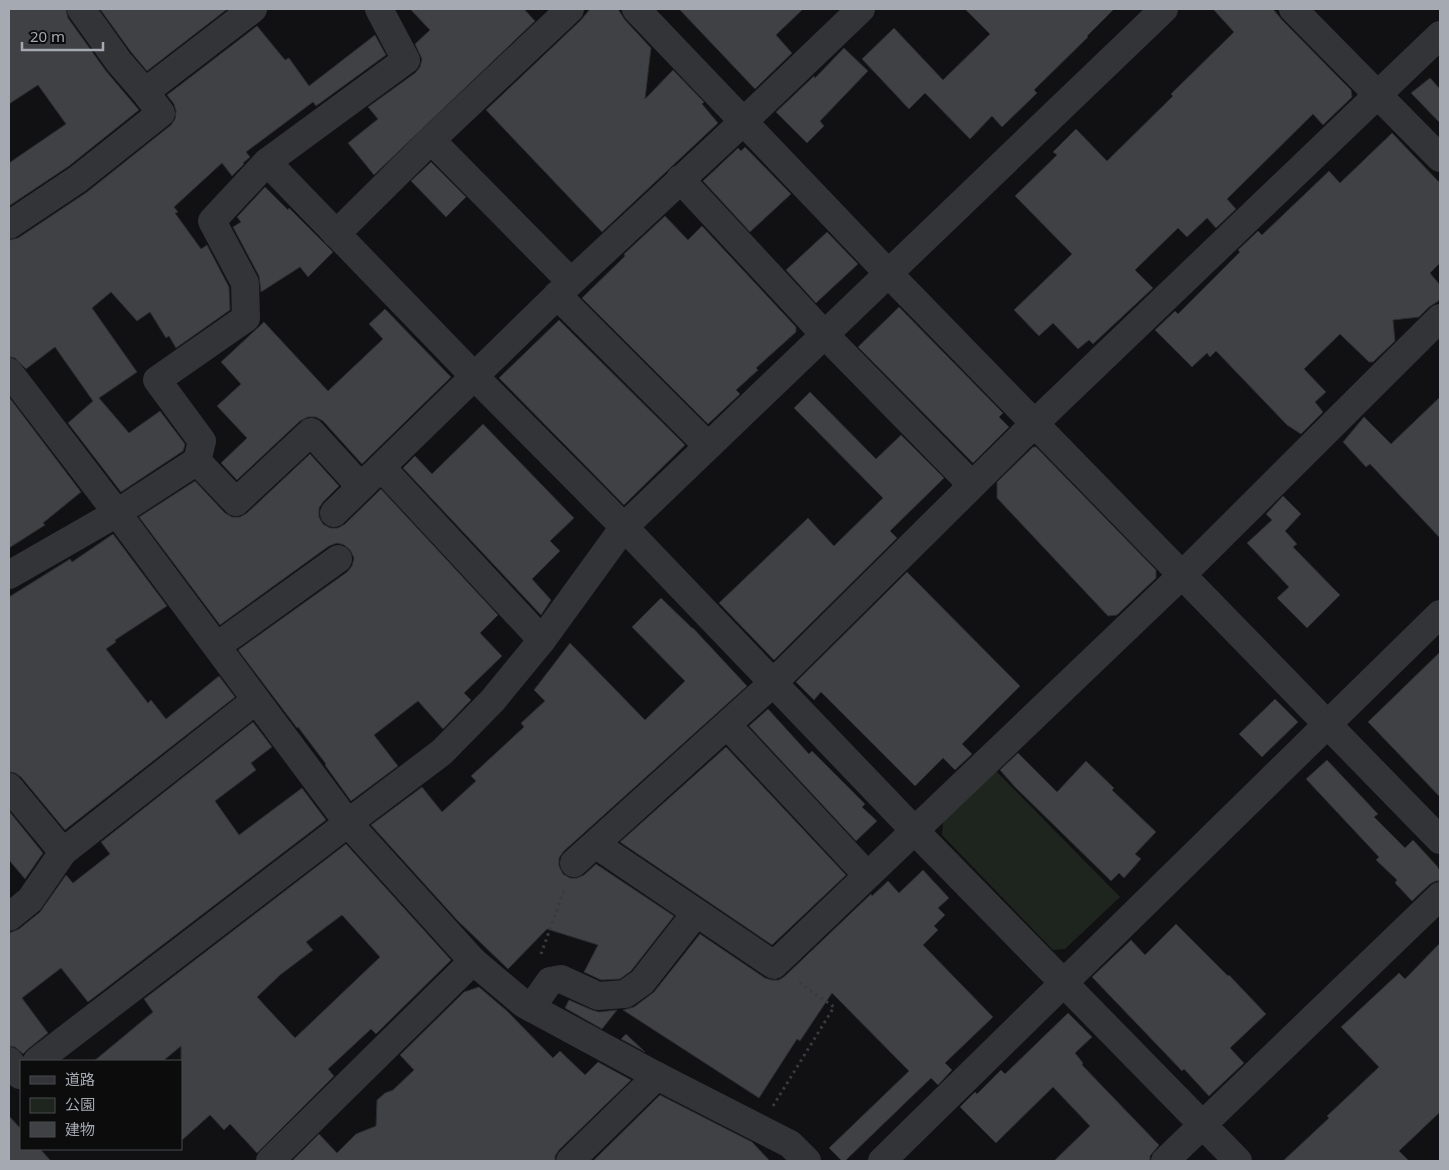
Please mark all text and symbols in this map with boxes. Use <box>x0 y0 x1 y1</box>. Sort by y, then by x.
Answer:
scale bar <box>22 20 104 52</box>
text: 20 m <box>30 26 65 46</box>
legend <box>20 1060 182 1150</box>
text: 道路 <box>65 1069 95 1089</box>
text: 公園 <box>65 1094 95 1114</box>
text: 建物 <box>65 1119 95 1139</box>

